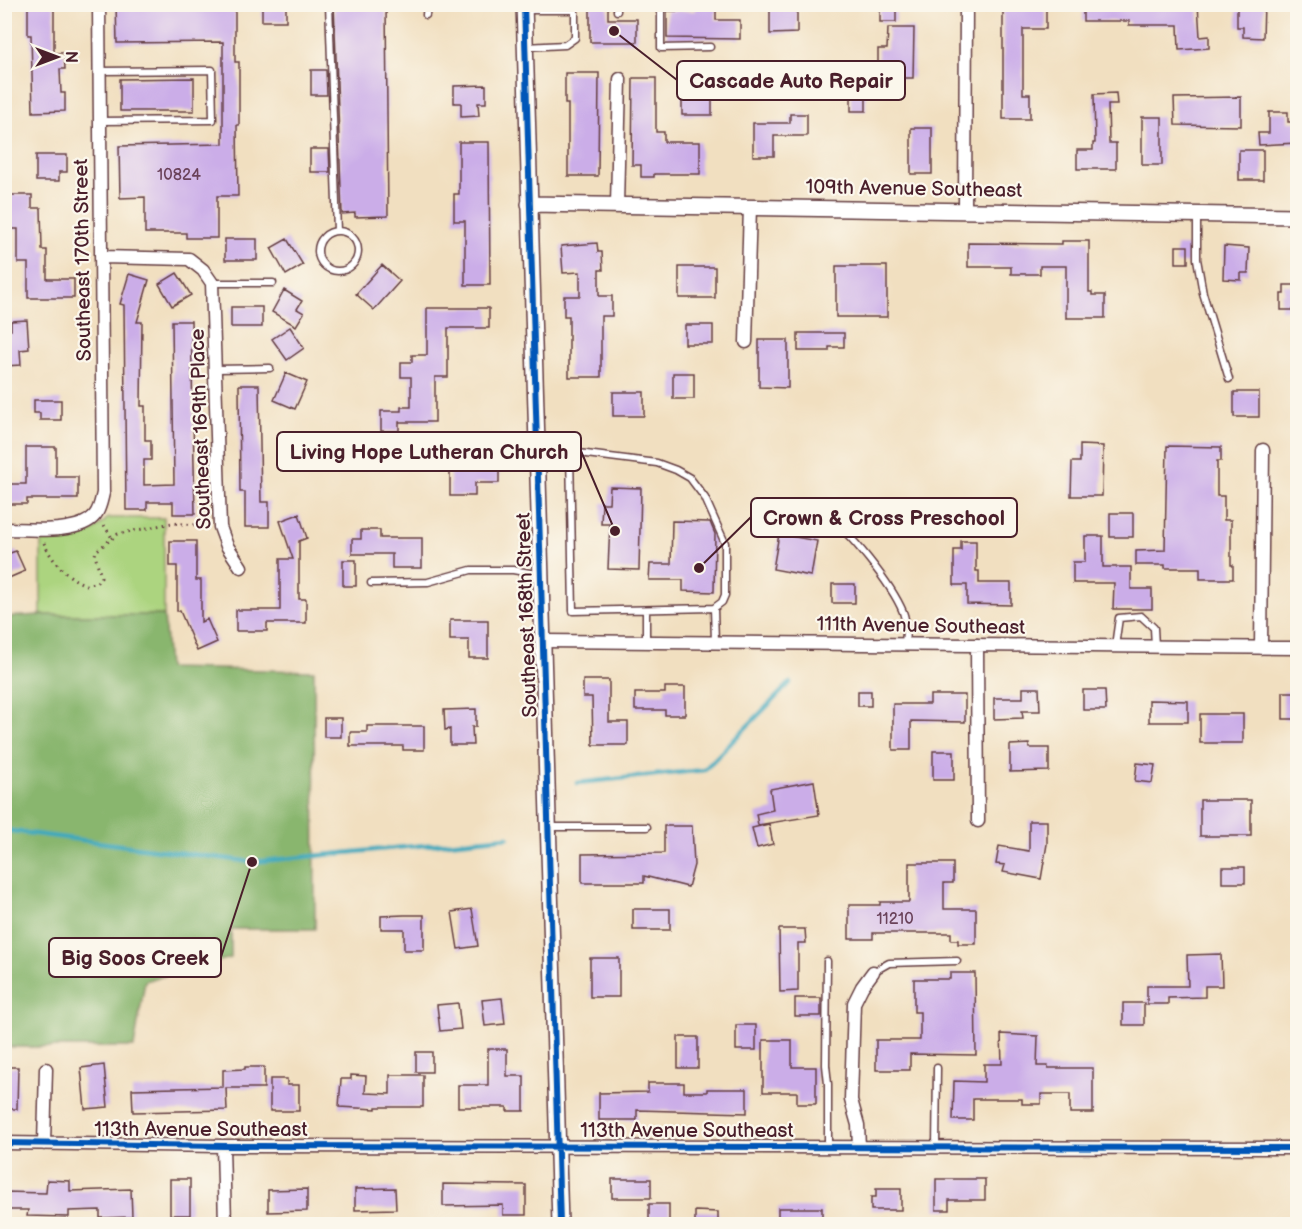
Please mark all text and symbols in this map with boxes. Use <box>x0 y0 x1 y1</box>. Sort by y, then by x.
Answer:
north arrow <box>27 27 87 87</box>
text: N <box>61 51 80 63</box>
callout: Cascade Auto Repair <box>677 61 905 100</box>
text: Cascade Auto Repair <box>689 69 893 94</box>
street label: Southeast 170th Street <box>69 158 97 362</box>
house number: 10824 <box>157 166 201 185</box>
street label: 109th Avenue Southeast <box>805 175 1022 203</box>
street label: Southeast 169th Place <box>185 328 217 530</box>
callout: Living Hope Lutheran Church <box>277 432 581 471</box>
text: Living Hope Lutheran Church <box>289 440 569 465</box>
callout: Crown & Cross Preschool <box>751 498 1017 537</box>
text: Crown & Cross Preschool <box>763 506 1005 531</box>
street label: Southeast 168th Street <box>511 512 543 718</box>
street label: 111th Avenue Southeast <box>816 612 1026 640</box>
house number: 11210 <box>876 910 914 929</box>
callout: Big Soos Creek <box>49 938 221 977</box>
text: Big Soos Creek <box>61 946 209 971</box>
street label: 113th Avenue Southeast <box>94 1118 308 1142</box>
street label: 113th Avenue Southeast <box>580 1119 794 1143</box>

